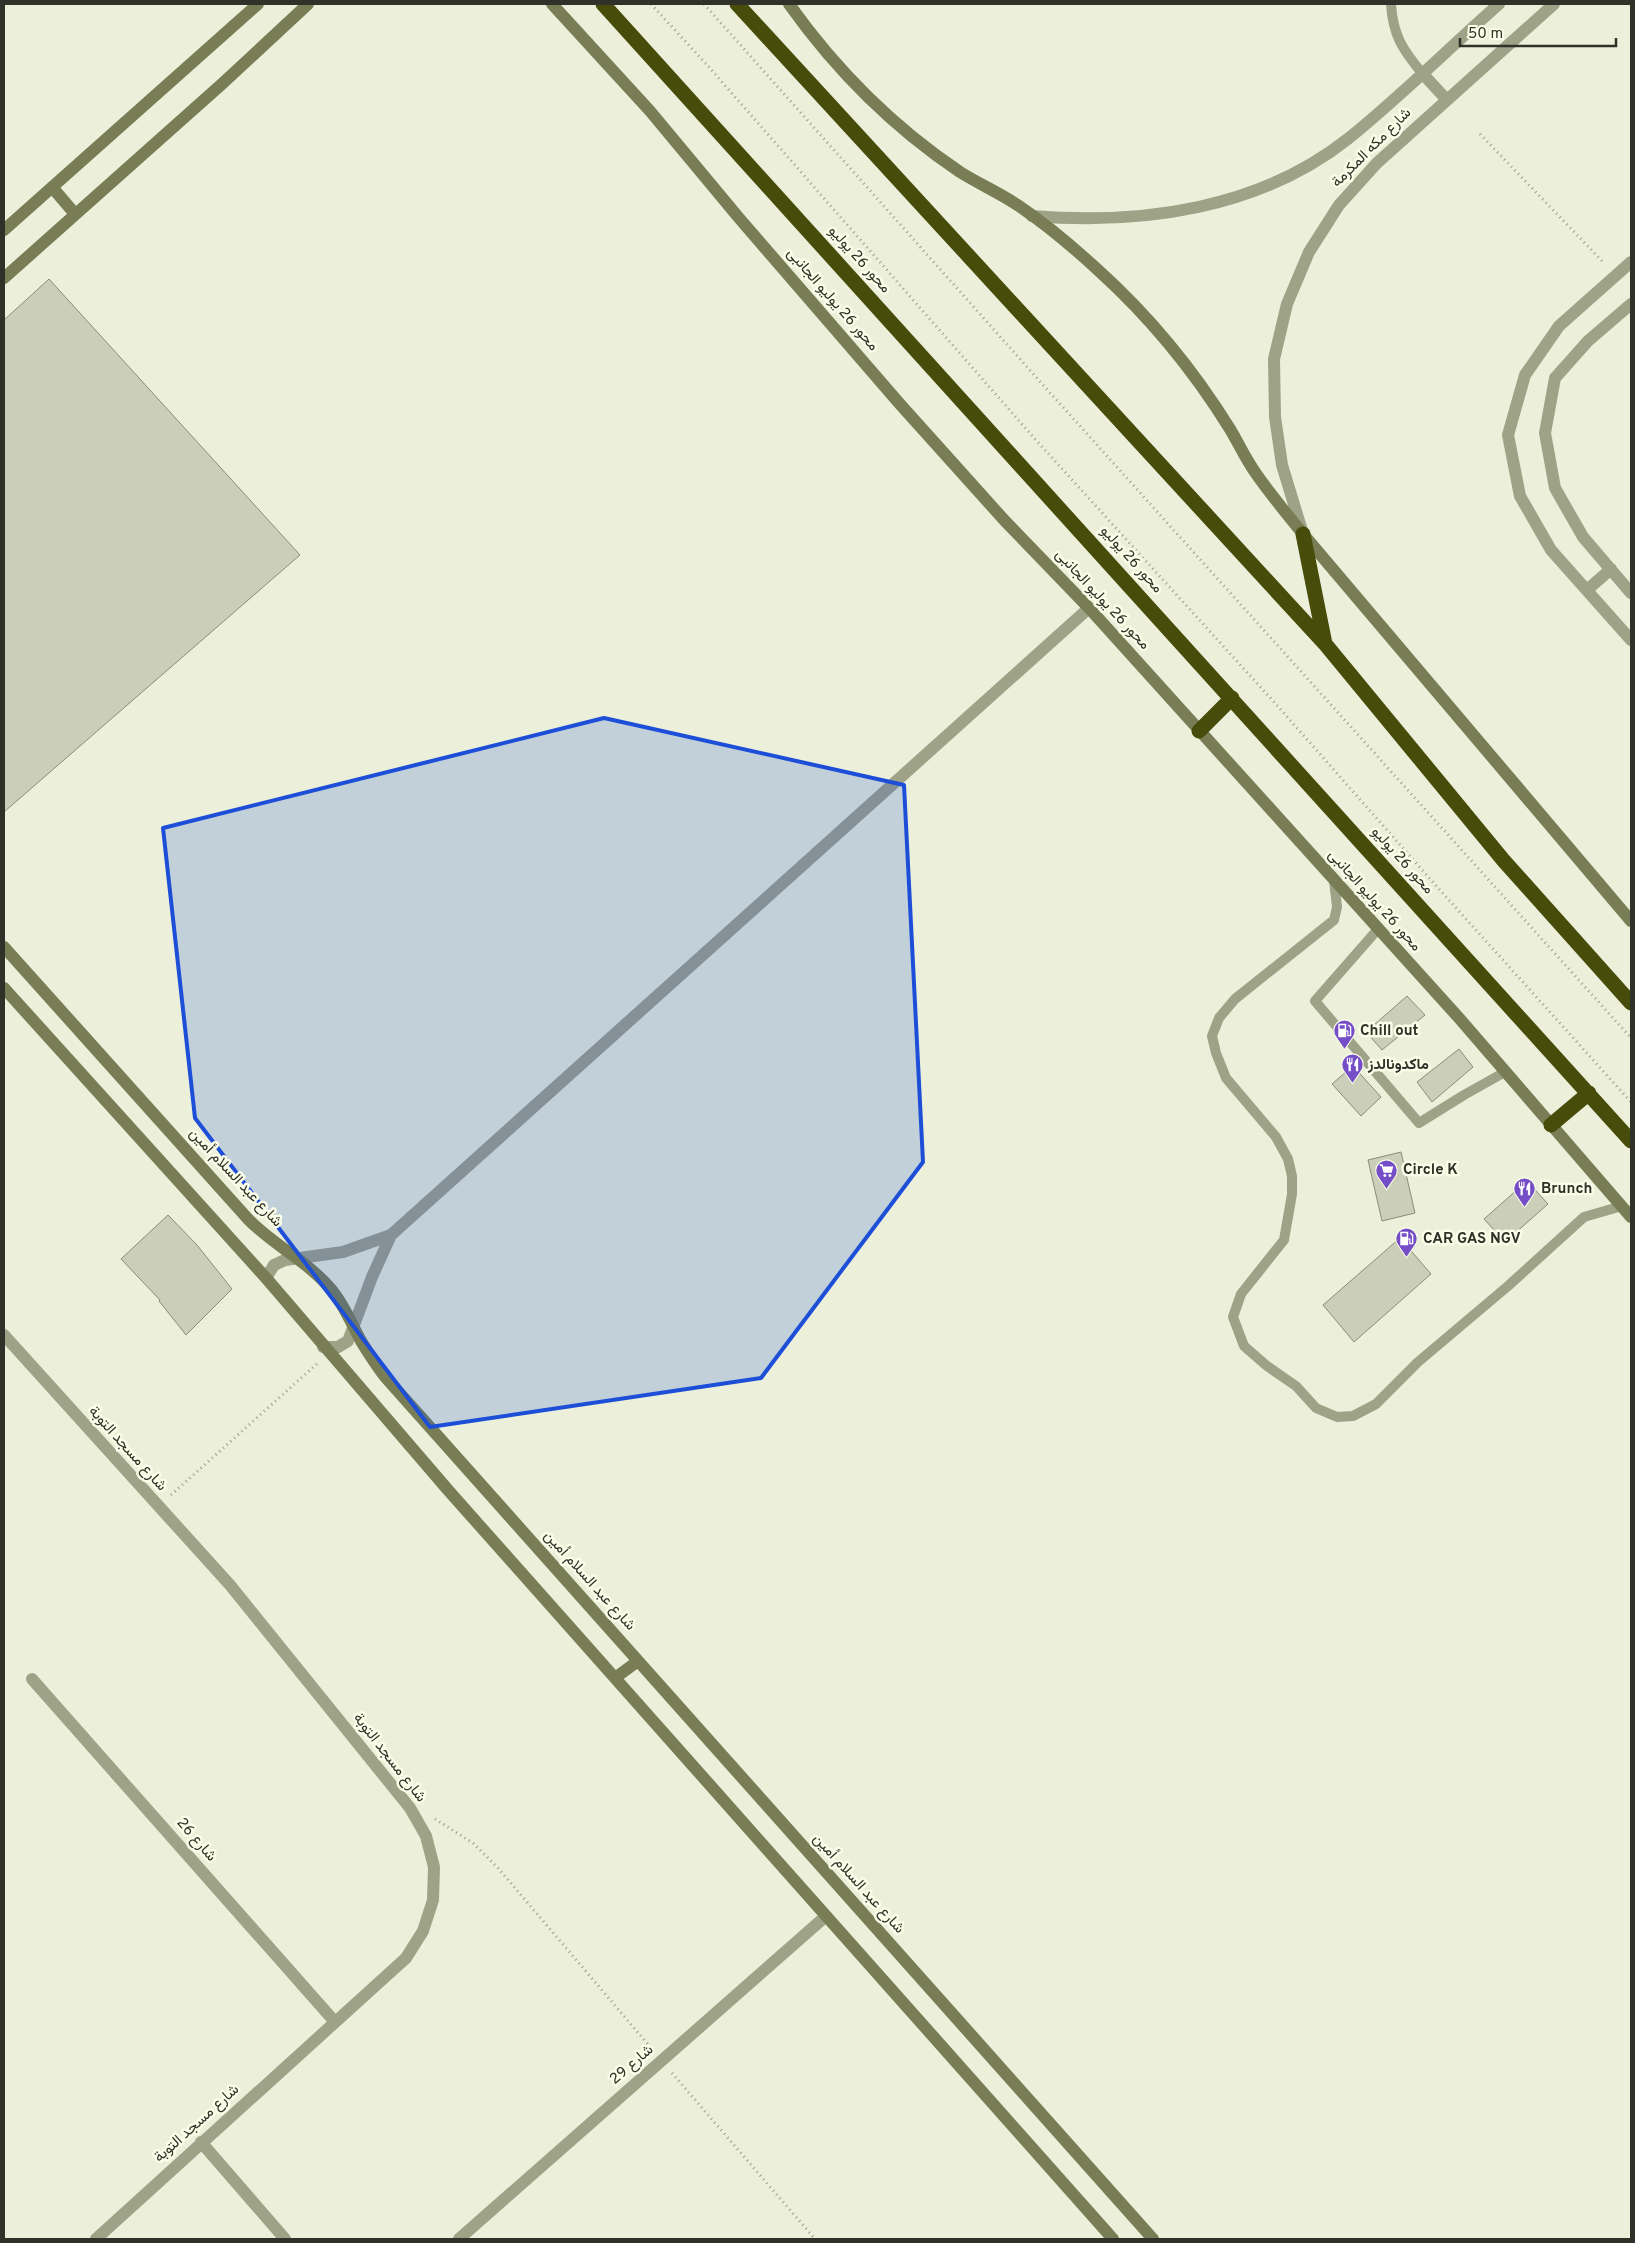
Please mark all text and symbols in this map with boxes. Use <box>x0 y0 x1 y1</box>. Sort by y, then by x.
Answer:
scale bar <box>1460 15 1616 47</box>
text: 50 m <box>1468 25 1503 44</box>
street label: شارع مكه المكرمة <box>1328 104 1416 192</box>
street label: محور 26 يوليو <box>824 222 894 298</box>
street label: محور 26 يوليو الجانبى <box>782 244 882 356</box>
street label: محور 26 يوليو <box>1096 522 1166 598</box>
street label: محور 26 يوليو الجانبى <box>1050 546 1154 654</box>
street label: محور 26 يوليو <box>1367 823 1437 899</box>
street label: محور 26 يوليو الجانبى <box>1323 846 1425 956</box>
fuel station icon: Chill out <box>1332 1019 1356 1050</box>
place label: Chill out <box>1360 1022 1419 1041</box>
restaurant icon: ماكدونالدز <box>1340 1053 1364 1084</box>
place label: ماكدونالدز <box>1367 1056 1429 1075</box>
street label: شارع عبد السلام أمين <box>184 1125 286 1232</box>
supermarket icon: Circle K <box>1375 1158 1399 1189</box>
place label: Circle K <box>1403 1161 1458 1180</box>
restaurant icon: Brunch <box>1513 1177 1537 1208</box>
place label: Brunch <box>1541 1180 1592 1199</box>
fuel station icon: CAR GAS NGV <box>1395 1227 1419 1258</box>
place label: CAR GAS NGV <box>1423 1230 1521 1249</box>
street label: شارع مسجد التوبة <box>84 1402 170 1496</box>
street label: شارع عبد السلام أمين <box>539 1527 639 1635</box>
street label: شارع مسجد التوبة <box>348 1710 430 1807</box>
street label: شارع 26 <box>172 1814 220 1866</box>
street label: شارع عبد السلام أمين <box>808 1830 908 1938</box>
street label: شارع 29 <box>606 2041 658 2089</box>
street label: شارع مسجد التوبة <box>150 2081 244 2167</box>

